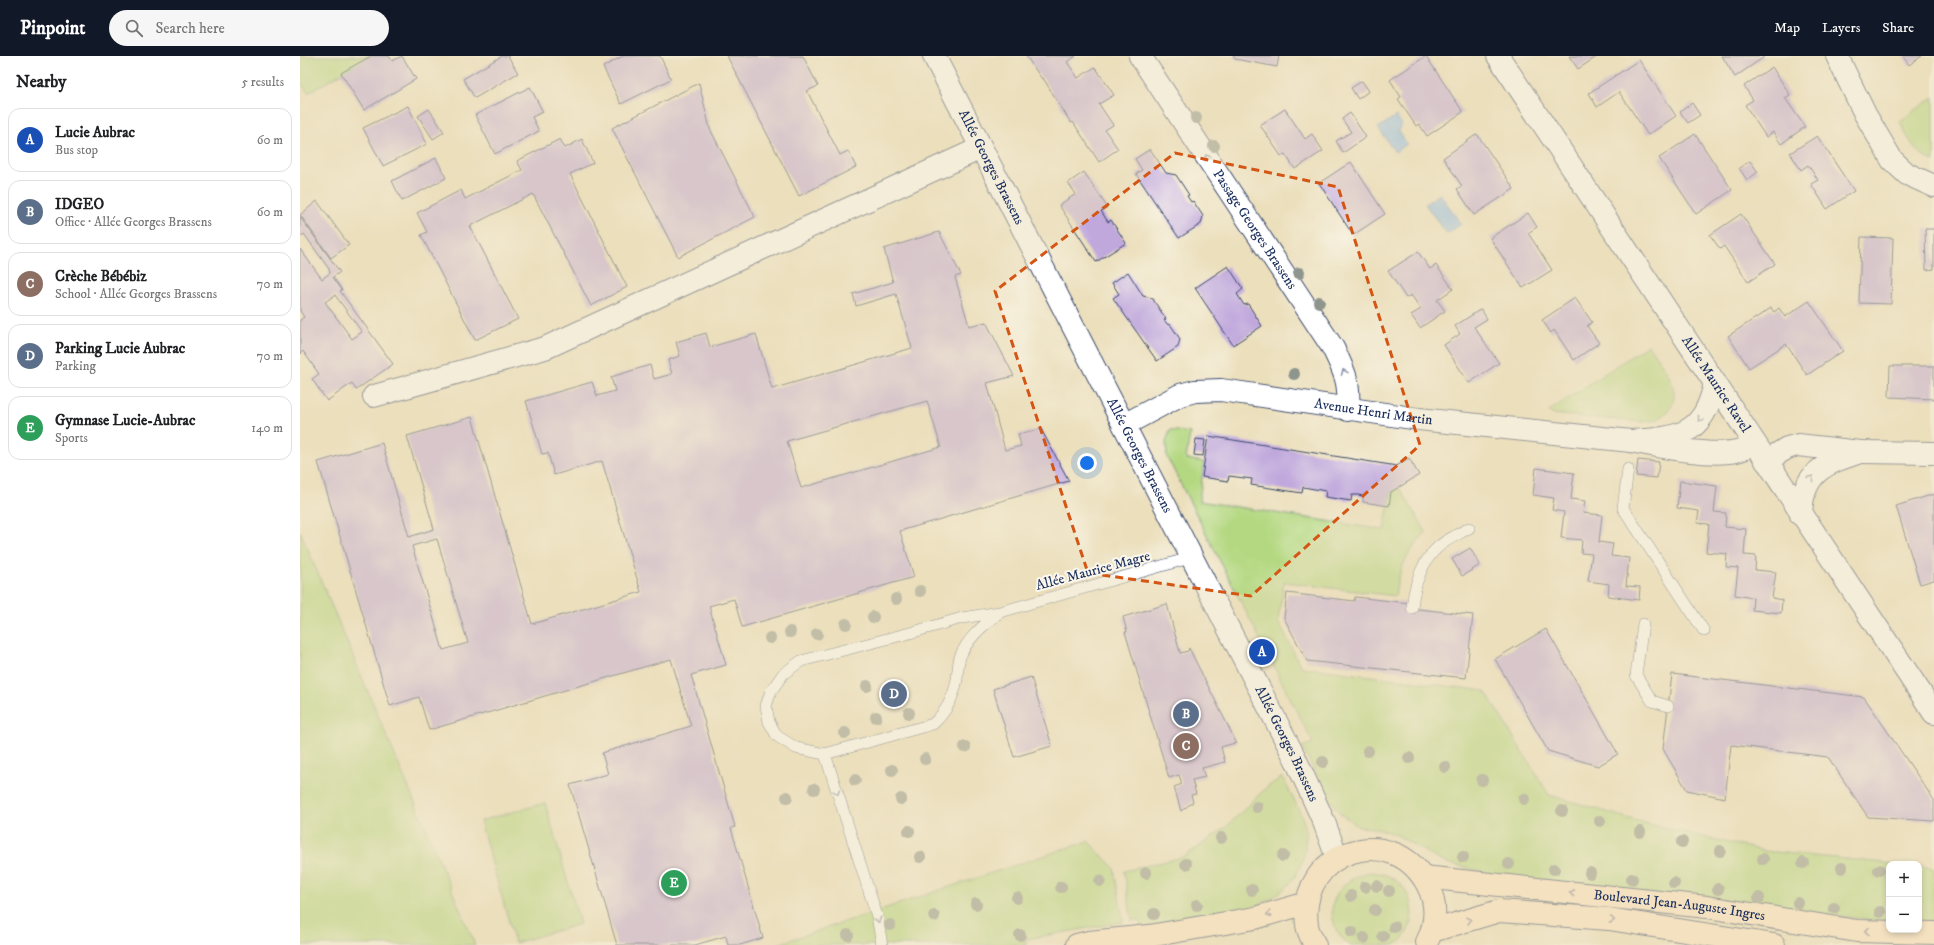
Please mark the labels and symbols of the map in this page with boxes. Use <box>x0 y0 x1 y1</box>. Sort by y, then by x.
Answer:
street label: Allée Georges Brassens <box>954 107 1028 228</box>
one-way arrow <box>1205 154 1212 161</box>
street label: Passage Georges Brassens <box>1209 166 1301 293</box>
street label: Allée Maurice Ravel <box>1677 332 1755 437</box>
one-way arrow <box>1341 369 1349 376</box>
street label: Allée Georges Brassens <box>1102 395 1177 516</box>
street label: Avenue Henri Martin <box>1313 395 1434 429</box>
one-way arrow <box>1697 414 1704 421</box>
your location <box>1077 453 1097 473</box>
one-way arrow <box>1807 476 1814 483</box>
street label: Allée Maurice Magre <box>1034 547 1152 595</box>
pin: A <box>1249 637 1275 667</box>
pin: D <box>881 679 907 709</box>
street label: Allée Georges Brassens <box>1250 683 1323 805</box>
pin: B <box>1173 699 1199 729</box>
pin: C <box>1173 731 1199 761</box>
one-way arrow <box>832 788 840 795</box>
pin: E <box>661 868 687 898</box>
street label: Boulevard Jean-Auguste Ingres <box>1593 886 1767 925</box>
one-way arrow <box>1569 888 1575 897</box>
one-way arrow <box>1266 909 1273 918</box>
one-way arrow <box>1609 915 1615 924</box>
one-way arrow <box>873 916 882 923</box>
one-way arrow <box>1466 916 1473 925</box>
one-way arrow <box>1864 927 1870 936</box>

